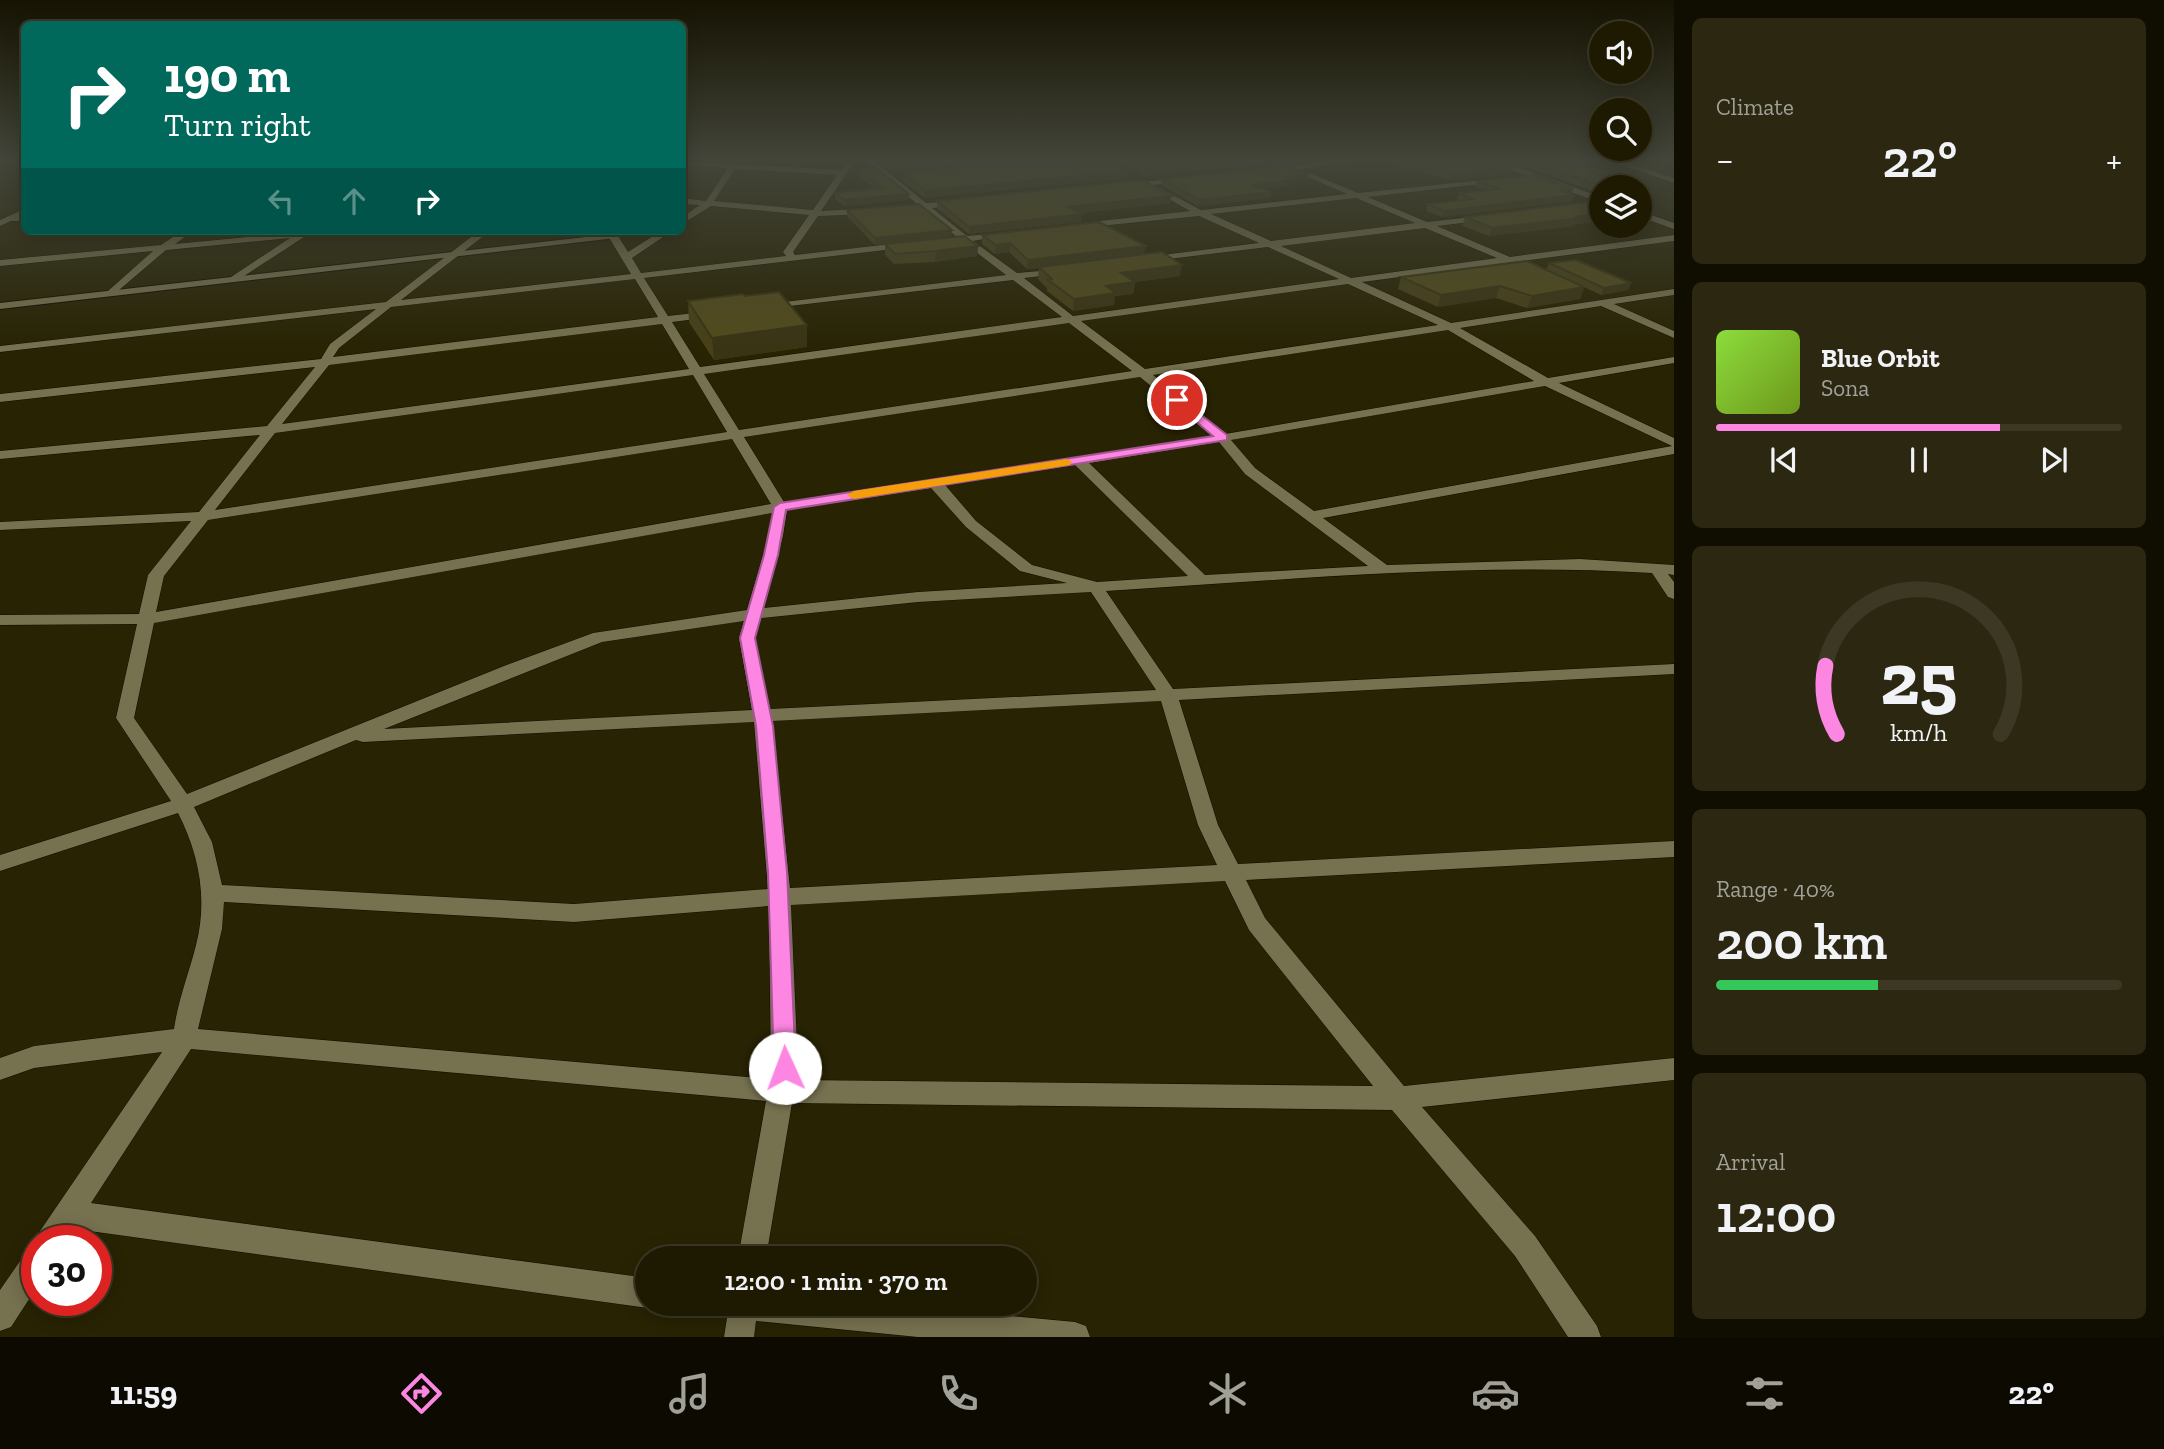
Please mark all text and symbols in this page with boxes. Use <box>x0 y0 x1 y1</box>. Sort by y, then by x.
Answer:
map controls <box>1589 21 1652 238</box>
button: sound <box>1589 21 1652 84</box>
text: 190 m <box>164 46 290 105</box>
icon: right <box>49 49 140 140</box>
text: Climate <box>1716 93 1794 121</box>
button: search <box>1589 98 1652 161</box>
text: Turn right <box>164 106 311 144</box>
text: 22° <box>1883 128 1957 190</box>
text: − <box>1716 137 1734 183</box>
text: + <box>2106 137 2122 183</box>
button: layers <box>1589 175 1652 238</box>
icon: left <box>262 182 300 220</box>
icon: ahead <box>335 182 373 220</box>
icon: right <box>408 182 446 220</box>
text: Blue Orbit <box>1821 342 1940 374</box>
pin <box>1147 370 1207 430</box>
text: Sona <box>1821 374 1869 402</box>
icon: arrive <box>1158 381 1196 419</box>
icon: previous <box>1765 441 1803 479</box>
icon: pause <box>1900 441 1938 479</box>
icon: next <box>2035 441 2073 479</box>
text: 25 <box>1880 636 1958 724</box>
text: km/h <box>1890 717 1948 747</box>
text: Range · 40% <box>1716 875 1835 903</box>
text: 200 km <box>1716 910 1887 972</box>
position arrow <box>748 1031 822 1105</box>
text: Arrival <box>1716 1148 1785 1176</box>
text: 12:00 <box>1716 1183 1836 1245</box>
speed limit sign: 30 <box>21 1225 112 1316</box>
text: 12:00 · 1 min · 370 m <box>725 1265 947 1297</box>
icon: directions <box>397 1369 446 1418</box>
icon: music <box>665 1369 714 1418</box>
icon: phone <box>934 1369 983 1418</box>
icon: climate <box>1203 1369 1252 1418</box>
icon: car <box>1471 1369 1520 1418</box>
icon: filters <box>1740 1369 1789 1418</box>
text: 11:59 <box>110 1374 177 1412</box>
text: 22° <box>2008 1374 2054 1412</box>

